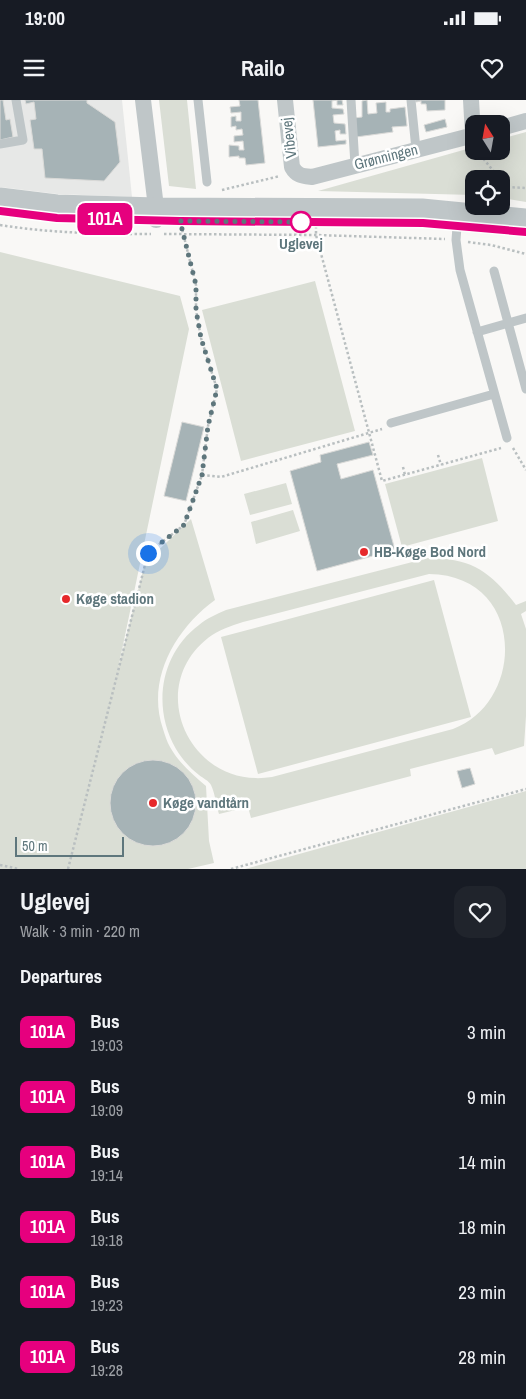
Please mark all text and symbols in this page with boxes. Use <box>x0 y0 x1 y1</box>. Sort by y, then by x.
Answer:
text: 19:00 <box>25 5 65 31</box>
text: Railo <box>241 53 285 83</box>
icon: menu <box>20 54 48 82</box>
icon: heart <box>478 54 506 82</box>
north arrow <box>465 115 510 160</box>
map controls <box>465 115 510 215</box>
street label: Vibevej <box>276 117 301 160</box>
street label: Grønningen <box>352 138 420 175</box>
button: locate <box>465 170 510 215</box>
line badge: 101A <box>70 203 140 235</box>
text: 101A <box>87 206 123 231</box>
marker: Uglevej <box>290 211 312 233</box>
place label: Uglevej <box>279 233 323 254</box>
your location <box>136 541 161 566</box>
place label: HB-Køge Bod Nord <box>374 541 486 562</box>
marker: HB-Køge Bod Nord <box>358 546 370 558</box>
place label: Køge stadion <box>76 588 154 609</box>
marker: Køge stadion <box>60 593 72 605</box>
place label: Køge vandtårn <box>163 792 249 813</box>
marker: Køge vandtårn <box>147 797 159 809</box>
scale bar <box>15 834 124 857</box>
text: 50 m <box>22 837 48 855</box>
text: Uglevej <box>20 885 90 917</box>
button: heart <box>454 886 506 938</box>
text: Walk · 3 min · 220 m <box>20 920 140 942</box>
text: Departures <box>20 963 102 989</box>
text: Bus <box>90 1008 120 1034</box>
text: 101A <box>30 1019 65 1044</box>
text: 3 min <box>467 1019 506 1045</box>
text: 19:03 <box>90 1034 123 1056</box>
text: Bus <box>90 1073 120 1099</box>
text: 101A <box>30 1084 65 1109</box>
text: 9 min <box>467 1084 506 1110</box>
text: 19:09 <box>90 1099 123 1121</box>
text: Bus <box>90 1138 120 1164</box>
text: 101A <box>30 1149 65 1174</box>
text: 14 min <box>458 1149 506 1175</box>
text: 19:14 <box>90 1164 123 1186</box>
text: Bus <box>90 1203 120 1229</box>
text: 101A <box>30 1214 65 1239</box>
text: 18 min <box>458 1214 506 1240</box>
text: 19:18 <box>90 1229 123 1251</box>
text: Bus <box>90 1268 120 1294</box>
text: 101A <box>30 1279 65 1304</box>
text: 23 min <box>458 1279 506 1305</box>
text: 19:23 <box>90 1294 123 1316</box>
text: Bus <box>90 1333 120 1359</box>
text: 101A <box>30 1344 65 1369</box>
text: 28 min <box>458 1344 506 1370</box>
text: 19:28 <box>90 1359 123 1381</box>

